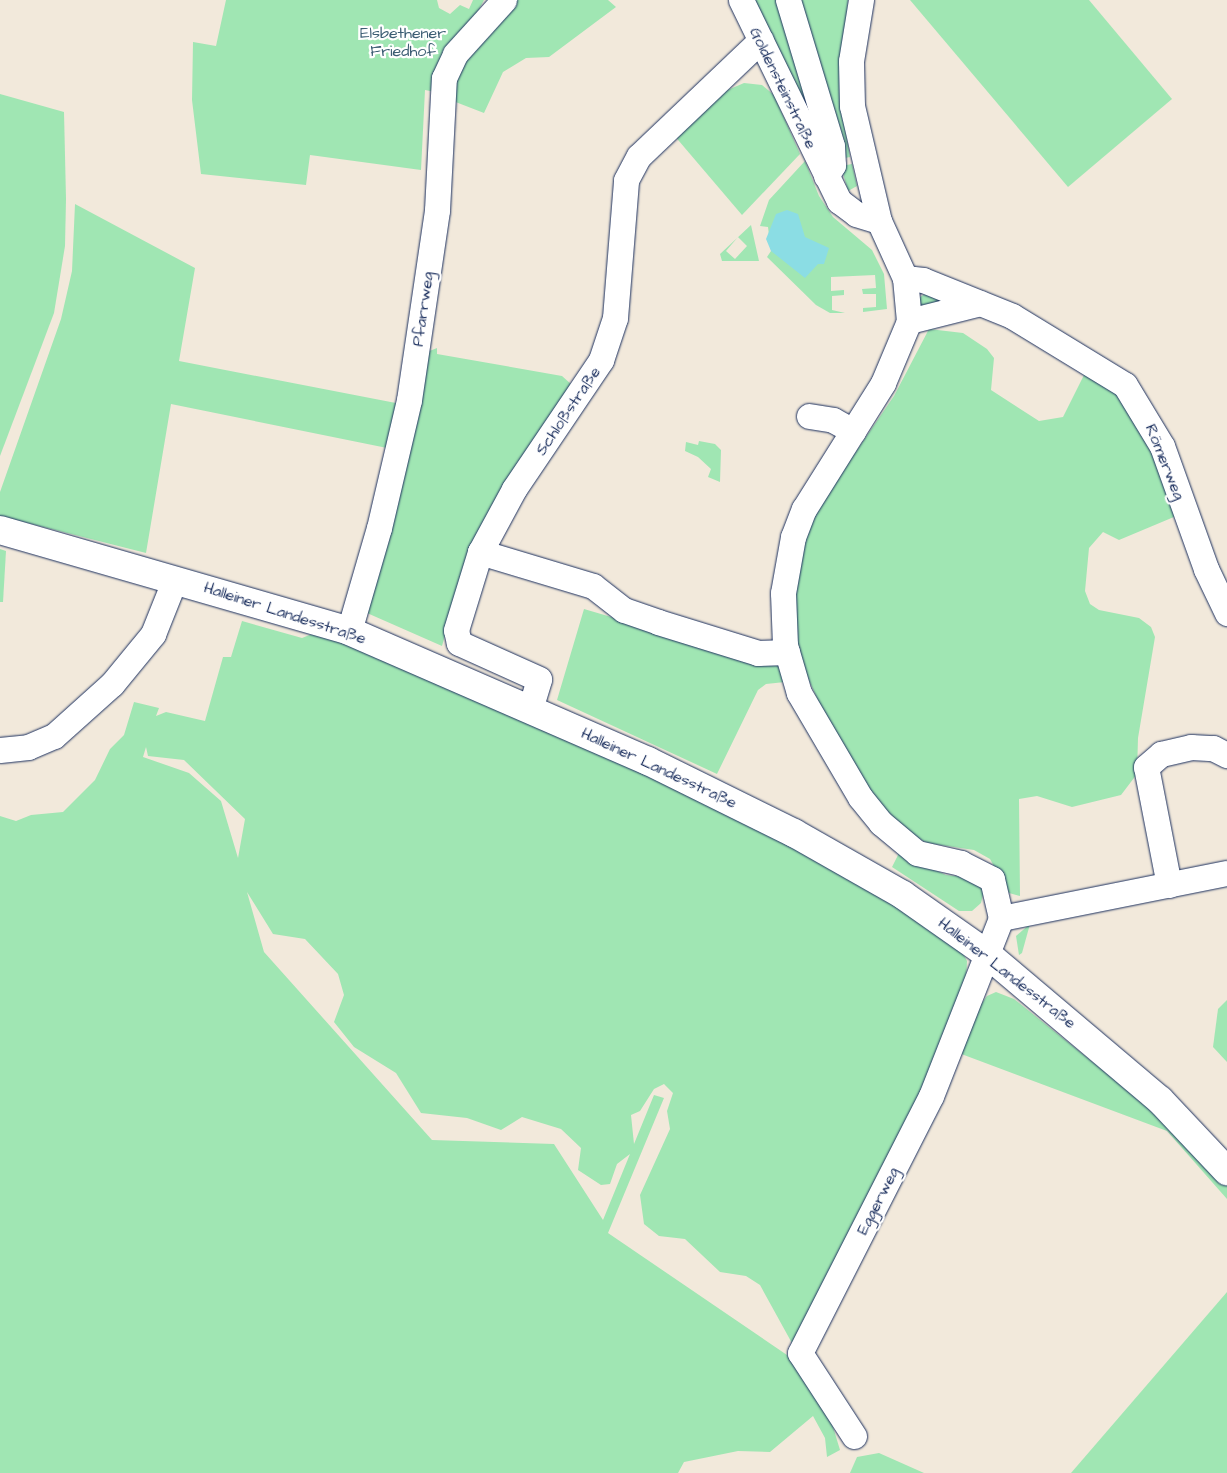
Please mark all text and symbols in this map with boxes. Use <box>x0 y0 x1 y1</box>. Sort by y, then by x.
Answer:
park label: Elsbethener Friedhof <box>360 23 446 61</box>
street label: Goldensteinstraße <box>745 24 821 152</box>
street label: Pfarrweg <box>408 270 438 348</box>
street label: Schloßstraße <box>531 363 605 459</box>
street label: Römerweg <box>1141 421 1189 503</box>
street label: Halleiner Landesstraße <box>201 578 369 648</box>
street label: Halleiner Landesstraße <box>578 723 740 813</box>
street label: Halleiner Landesstraße <box>934 913 1080 1033</box>
street label: Eggerweg <box>853 1164 903 1238</box>

